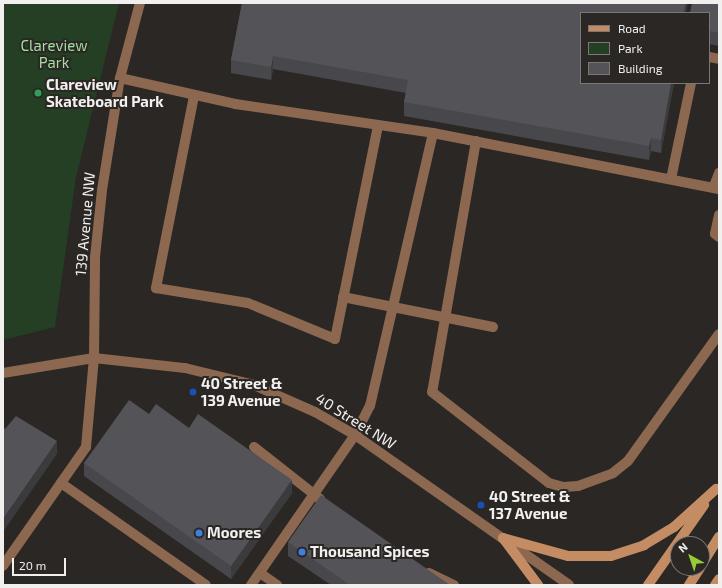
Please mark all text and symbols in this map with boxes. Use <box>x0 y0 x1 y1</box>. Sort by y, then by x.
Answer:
legend <box>580 12 710 84</box>
text: Road <box>618 21 646 35</box>
park label: Clareview Park <box>20 36 88 71</box>
text: Park <box>618 41 643 55</box>
text: Building <box>618 61 662 75</box>
place label: Clareview Skateboard Park <box>46 75 164 110</box>
marker: Clareview Skateboard Park <box>33 88 43 98</box>
street label: 139 Avenue NW <box>71 171 99 277</box>
place label: 40 Street & 139 Avenue <box>201 374 282 409</box>
marker: 40 Street & 139 Avenue <box>188 387 198 397</box>
street label: 40 Street NW <box>312 389 400 453</box>
place label: 40 Street & 137 Avenue <box>489 487 570 522</box>
marker: 40 Street & 137 Avenue <box>476 500 486 510</box>
place label: Moores <box>207 524 261 542</box>
marker: Moores <box>194 528 204 538</box>
north arrow <box>670 536 710 576</box>
text: N <box>675 540 690 555</box>
place label: Thousand Spices <box>310 543 429 561</box>
marker: Thousand Spices <box>297 547 307 557</box>
scale bar <box>14 550 68 576</box>
text: 20 m <box>19 558 46 572</box>

